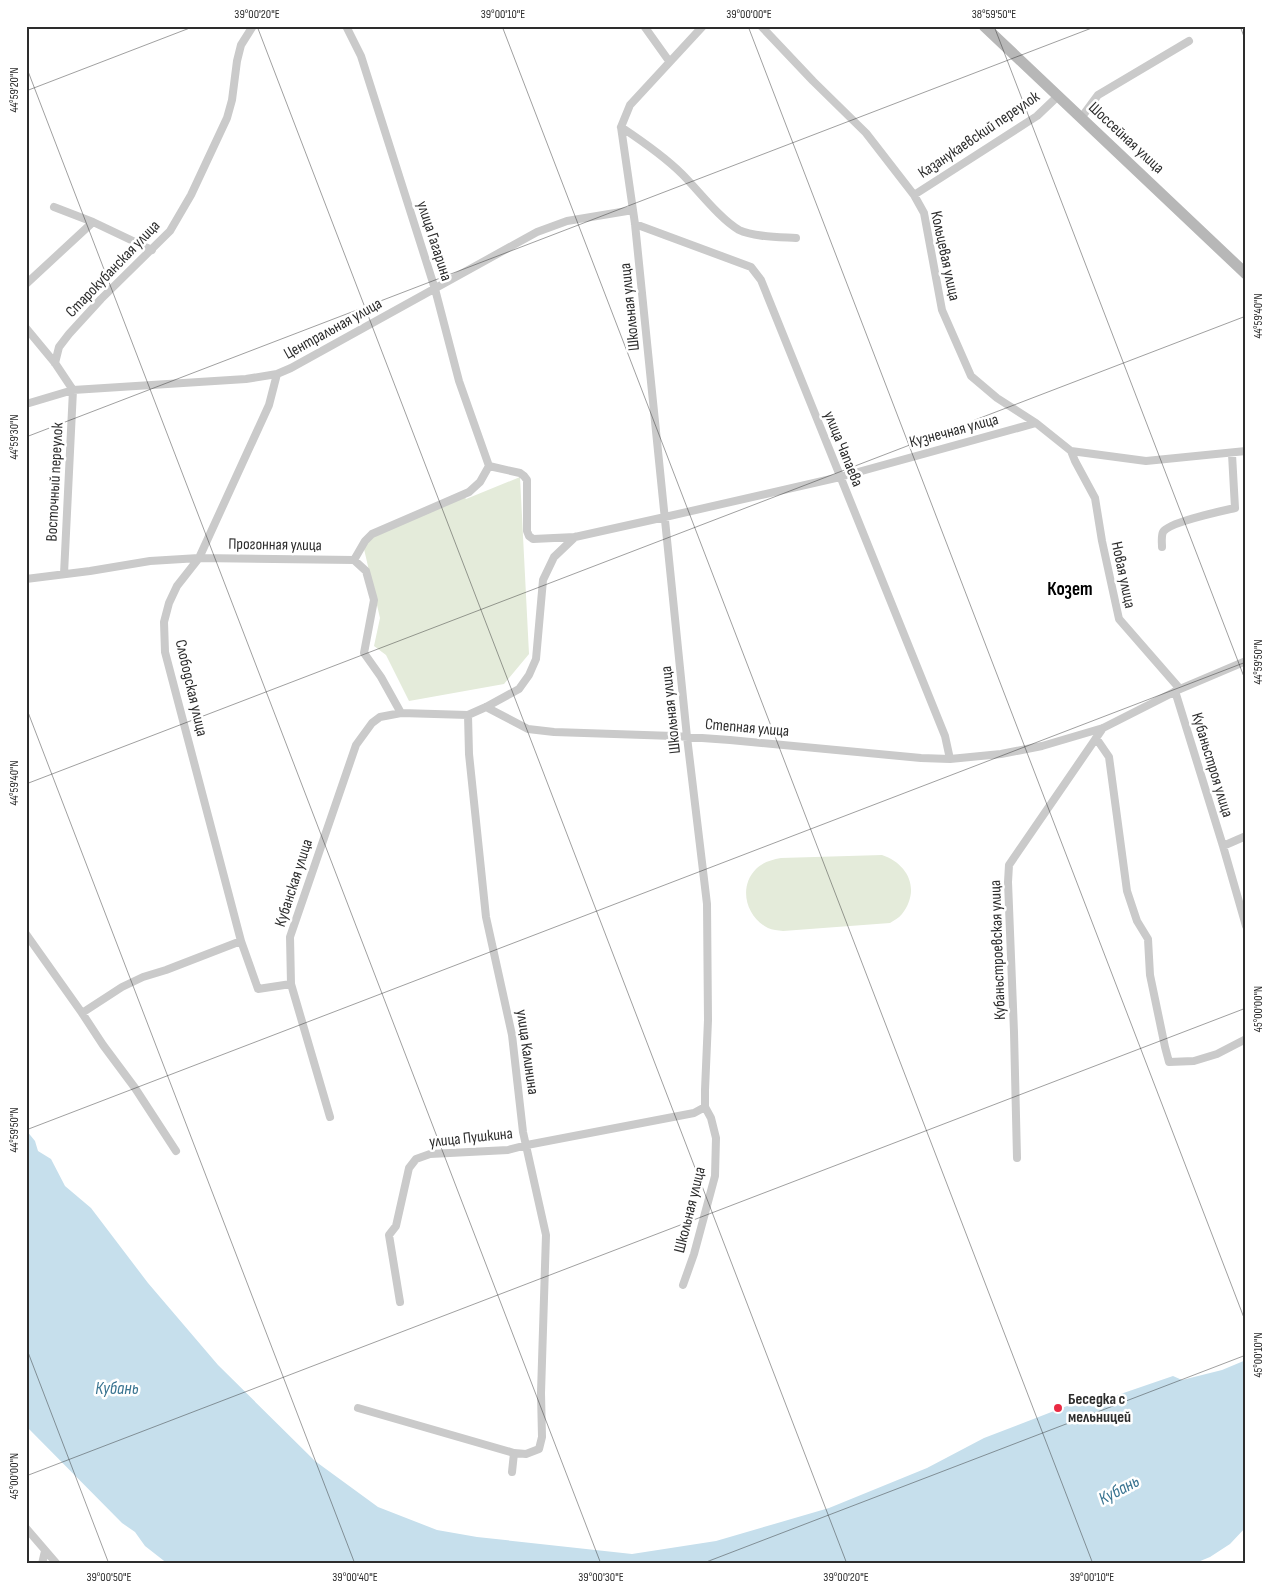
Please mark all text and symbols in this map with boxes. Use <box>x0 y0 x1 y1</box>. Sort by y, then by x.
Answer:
text: 39°00'20"E <box>234 7 280 22</box>
text: 39°00'10"E <box>481 7 525 22</box>
text: 39°00'00"E <box>726 7 772 22</box>
text: 38°59'50"E <box>972 7 1016 22</box>
text: 44°59'20"N <box>7 67 22 113</box>
street label: Казанукаевский переулок <box>915 87 1044 183</box>
street label: Шоссейная улица <box>1084 98 1168 178</box>
street label: улица Гагарина <box>412 199 456 283</box>
street label: Кольцевая улица <box>926 209 964 303</box>
street label: Старокубанская улица <box>62 216 164 322</box>
street label: Школьная улица <box>616 262 644 352</box>
text: 44°59'40"N <box>1251 293 1266 339</box>
street label: Центральная улица <box>281 294 385 364</box>
street label: улица Чапаева <box>819 408 867 490</box>
street label: Кузнечная улица <box>907 410 1001 452</box>
text: 44°59'30"N <box>7 414 22 460</box>
street label: Восточный переулок <box>42 421 68 542</box>
street label: Прогонная улица <box>228 535 322 555</box>
street label: Новая улица <box>1107 540 1139 610</box>
district label: Козет <box>1047 578 1093 601</box>
street label: Слободская улица <box>171 638 211 738</box>
text: 44°59'50"N <box>1251 639 1266 685</box>
street label: Школьная улица <box>657 665 685 755</box>
street label: Кубаньстроя улица <box>1187 710 1237 820</box>
street label: Степная улица <box>704 715 790 741</box>
text: 44°59'40"N <box>7 760 22 806</box>
street label: Кубанская улица <box>271 837 317 929</box>
street label: Кубаньстроевская улица <box>986 880 1010 1020</box>
text: 45°00'00"N <box>1251 986 1266 1032</box>
street label: улица Калинина <box>512 1008 542 1096</box>
text: 44°59'50"N <box>7 1107 22 1153</box>
street label: улица Пушкина <box>428 1124 514 1152</box>
street label: Школьная улица <box>670 1165 710 1255</box>
text: 45°00'10"N <box>1251 1332 1266 1378</box>
water label: Кубань <box>95 1378 139 1399</box>
place label: Беседка с мельницей <box>1068 1390 1131 1427</box>
marker: Беседка с мельницей <box>1052 1402 1064 1414</box>
text: 45°00'00"N <box>7 1453 22 1499</box>
water label: Кубань <box>1095 1471 1143 1509</box>
text: 39°00'50"E <box>86 1570 132 1585</box>
text: 39°00'40"E <box>332 1570 378 1585</box>
text: 39°00'30"E <box>578 1570 624 1585</box>
text: 39°00'20"E <box>823 1570 869 1585</box>
text: 39°00'10"E <box>1070 1570 1114 1585</box>

